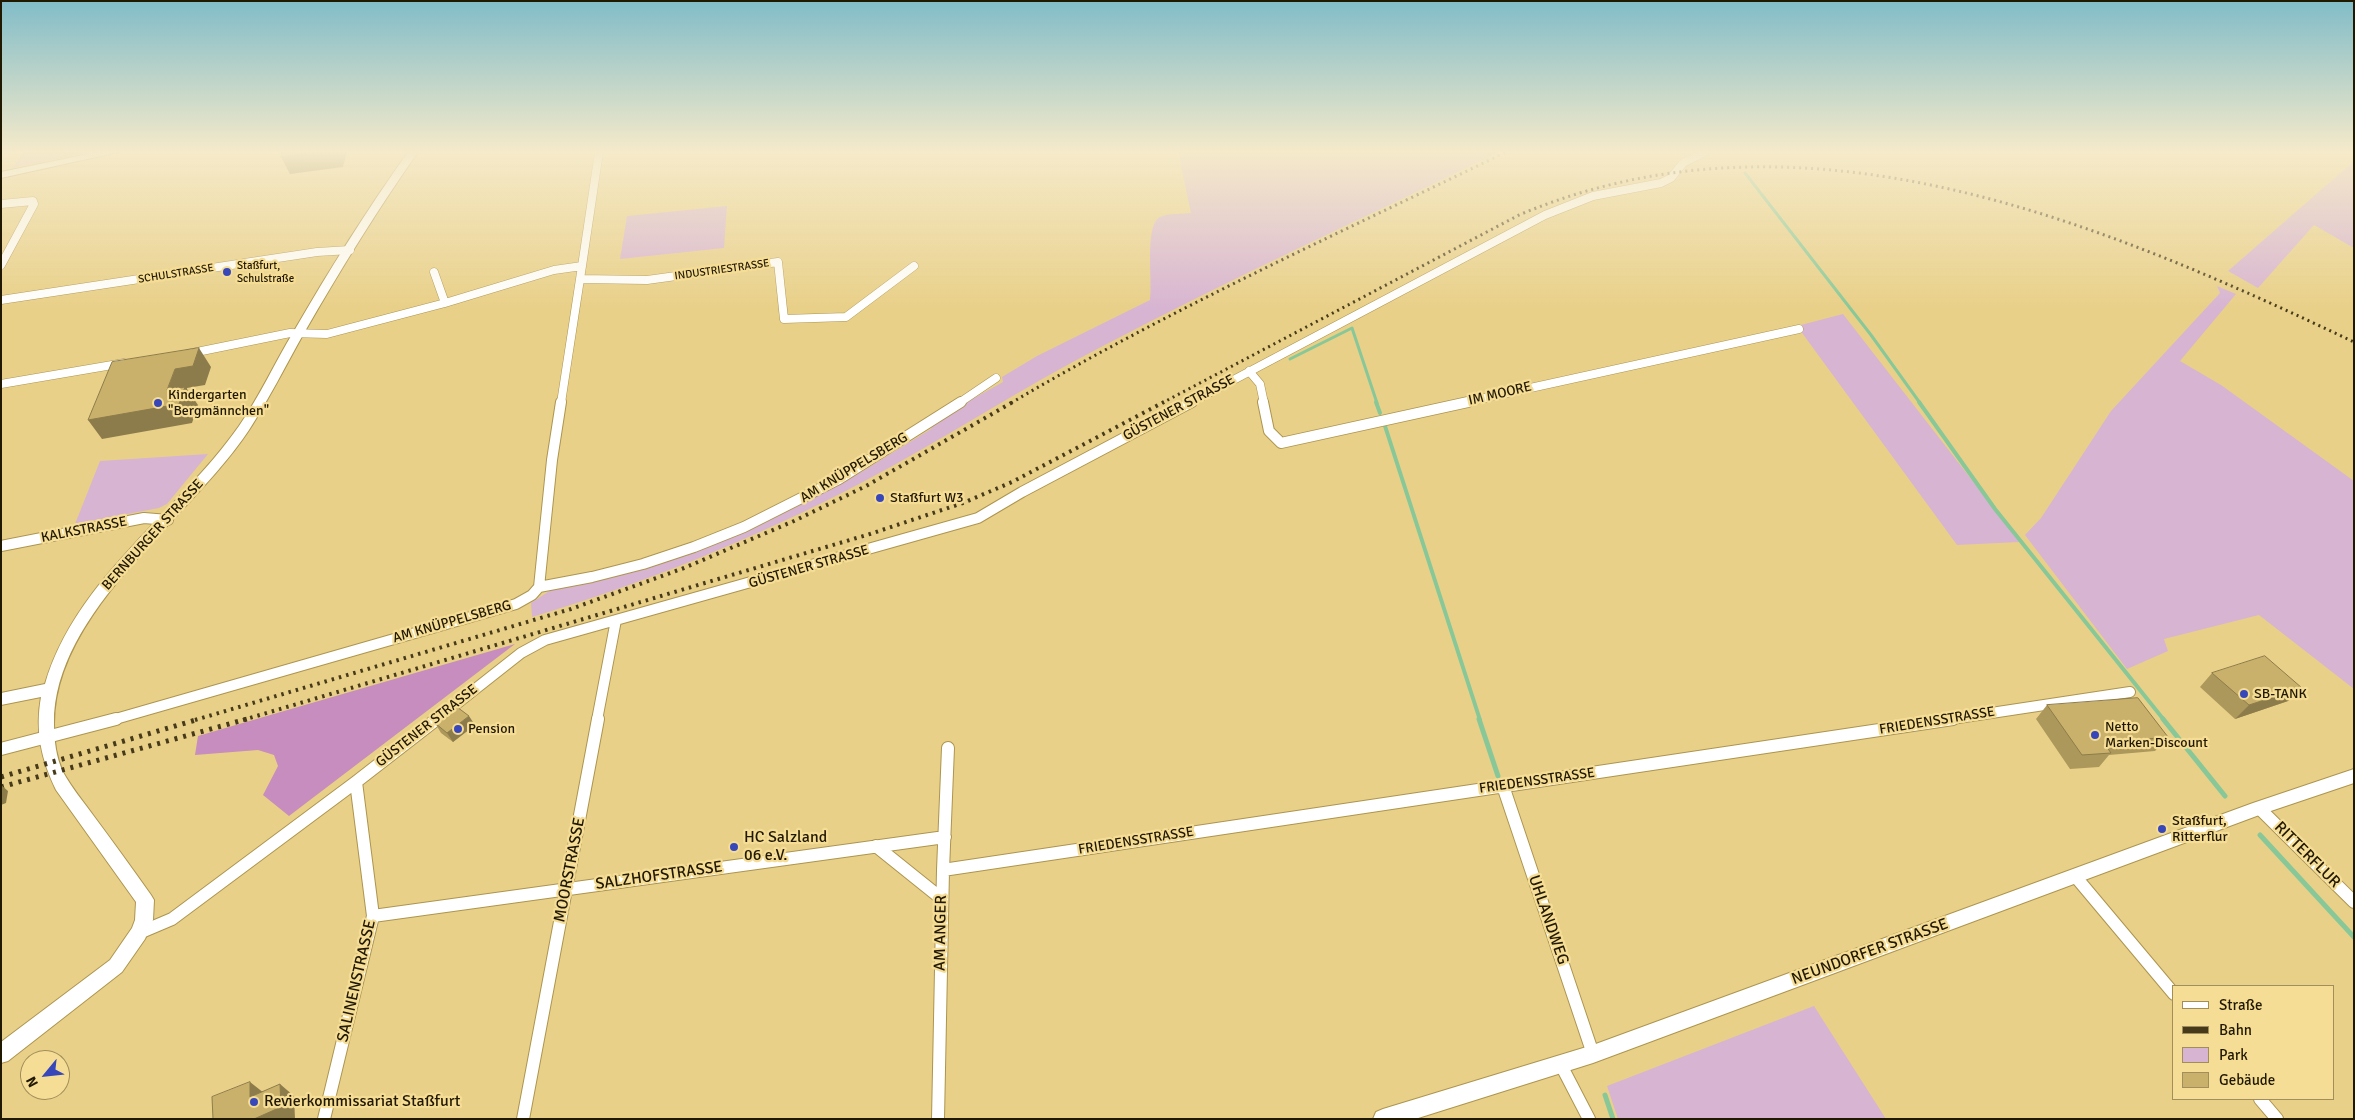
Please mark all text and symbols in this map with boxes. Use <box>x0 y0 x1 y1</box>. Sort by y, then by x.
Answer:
street label: INDUSTRIESTRASSE <box>674 257 770 283</box>
place label: Staßfurt, Schulstraße <box>237 259 294 285</box>
street label: SCHULSTRASSE <box>137 262 215 286</box>
marker: Staßfurt, Schulstraße <box>221 266 233 278</box>
street label: GÜSTENER STRASSE <box>1120 371 1238 445</box>
street label: IM MOORE <box>1467 379 1533 409</box>
place label: Kindergarten "Bergmännchen" <box>168 387 269 420</box>
marker: Kindergarten "Bergmännchen" <box>152 397 164 409</box>
street label: AM KNÜPPELSBERG <box>797 429 911 507</box>
street label: BERNBURGER STRASSE <box>99 476 207 594</box>
place label: Staßfurt W3 <box>890 490 964 506</box>
marker: Staßfurt W3 <box>874 492 886 504</box>
street label: KALKSTRASSE <box>40 513 128 547</box>
street label: GÜSTENER STRASSE <box>747 542 871 592</box>
street label: AM KNÜPPELSBERG <box>391 597 513 647</box>
street label: GÜSTENER STRASSE <box>373 681 481 771</box>
place label: SB-TANK <box>2254 686 2307 702</box>
marker: SB-TANK <box>2238 688 2250 700</box>
street label: FRIEDENSSTRASSE <box>1878 704 1996 738</box>
place label: Netto Marken-Discount <box>2105 719 2208 752</box>
place label: Pension <box>468 721 515 737</box>
marker: Pension <box>452 723 464 735</box>
marker: Netto Marken-Discount <box>2089 729 2101 741</box>
street label: FRIEDENSSTRASSE <box>1478 765 1596 797</box>
place label: Staßfurt, Ritterflur <box>2172 813 2228 846</box>
street label: MOORSTRASSE <box>550 816 590 924</box>
street label: RITTERFLUR <box>2270 818 2344 892</box>
marker: Staßfurt, Ritterflur <box>2156 823 2168 835</box>
street label: FRIEDENSSTRASSE <box>1077 824 1195 858</box>
place label: HC Salzland 06 e.V. <box>744 828 827 866</box>
marker: HC Salzland 06 e.V. <box>728 841 740 853</box>
street label: SALZHOFSTRASSE <box>594 858 724 894</box>
street label: UHLANDWEG <box>1524 873 1572 967</box>
street label: AM ANGER <box>931 895 951 971</box>
street label: NEUNDORFER STRASSE <box>1789 915 1951 989</box>
street label: SALINENSTRASSE <box>334 918 380 1044</box>
legend <box>2172 985 2335 1100</box>
text: Straße <box>2219 996 2263 1014</box>
text: Bahn <box>2219 1021 2252 1039</box>
text: Park <box>2219 1046 2248 1064</box>
north arrow <box>20 1050 70 1100</box>
text: Gebäude <box>2219 1071 2275 1089</box>
text: N <box>22 1074 42 1090</box>
place label: Revierkommissariat Staßfurt <box>264 1092 460 1112</box>
marker: Revierkommissariat Staßfurt <box>248 1096 260 1108</box>

